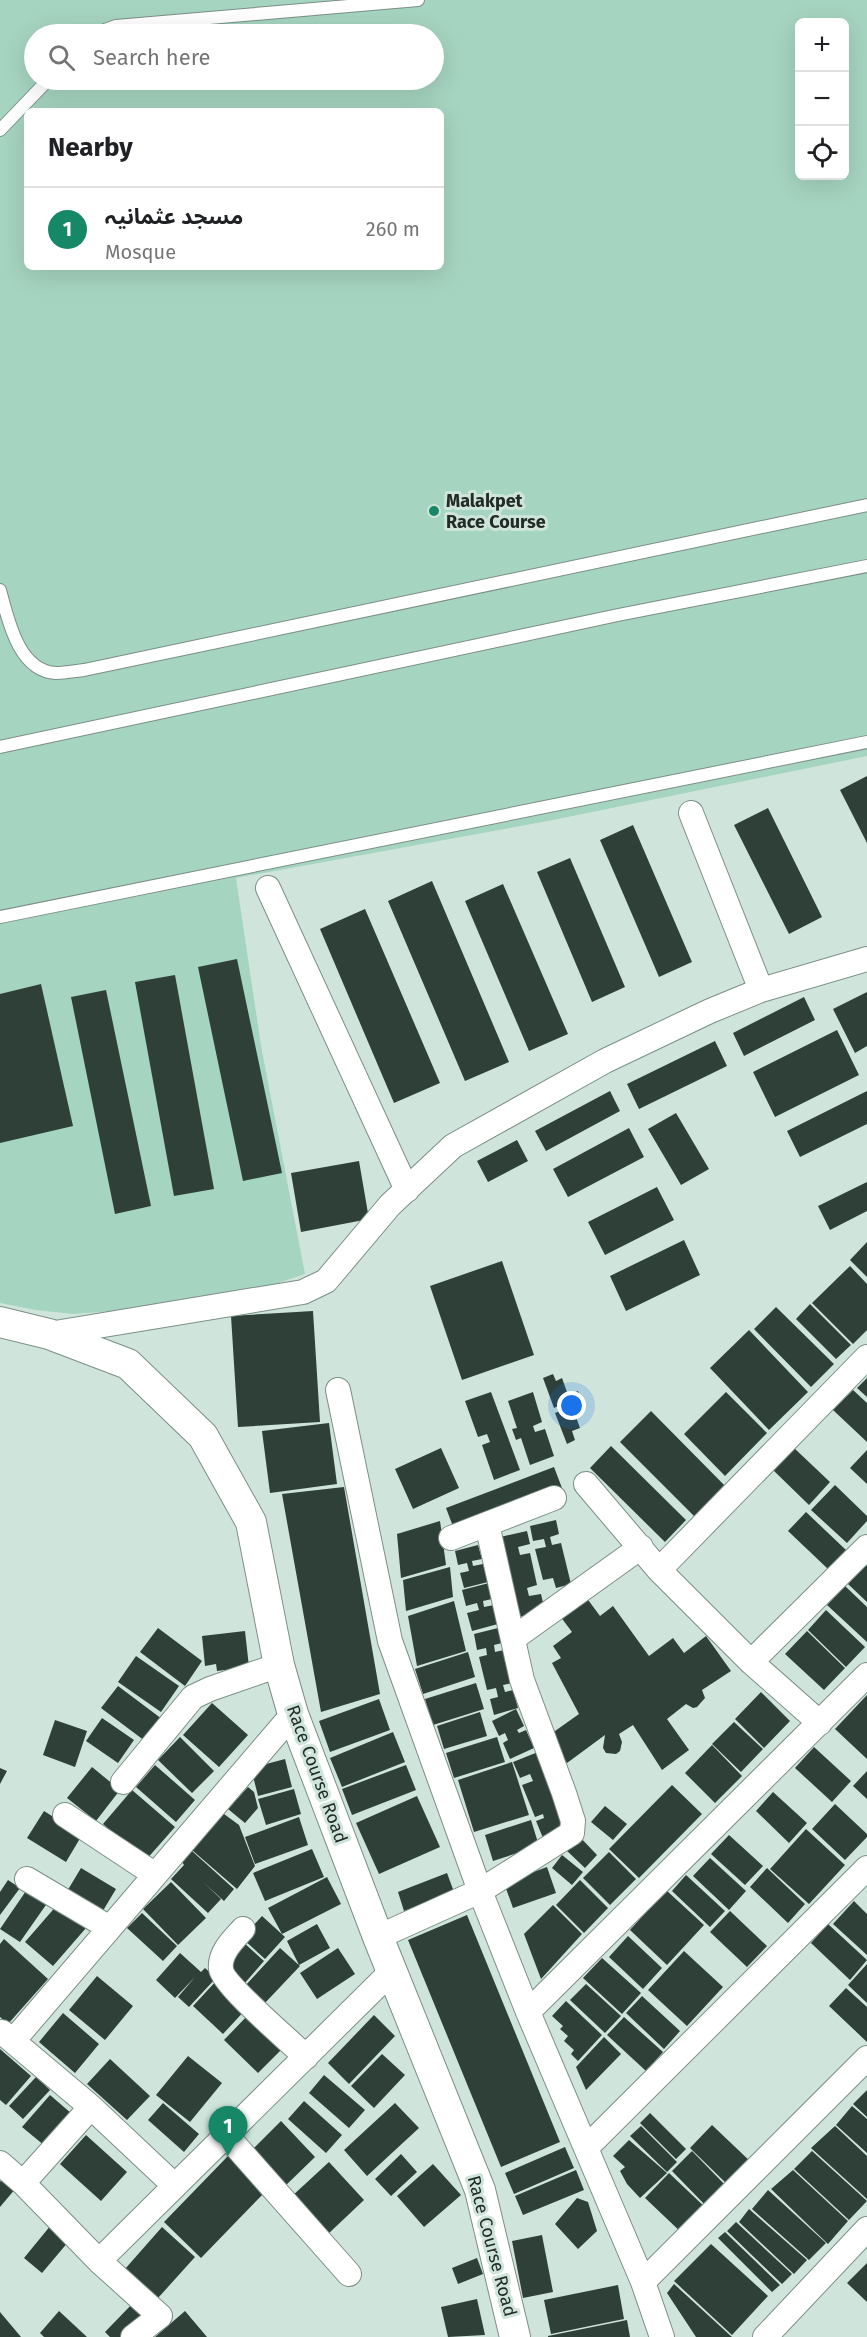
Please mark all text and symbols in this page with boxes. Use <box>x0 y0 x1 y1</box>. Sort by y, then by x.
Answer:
map controls <box>795 18 849 180</box>
button: + <box>795 18 849 72</box>
search box <box>24 24 444 90</box>
icon: search <box>45 41 78 74</box>
text: Search here <box>93 44 211 71</box>
button: − <box>795 72 849 126</box>
button: locate <box>795 126 849 180</box>
text: Nearby <box>48 132 133 163</box>
text: مسجد عثمانیہ <box>105 203 243 230</box>
text: 1 <box>63 217 72 241</box>
text: 260 m <box>366 217 420 241</box>
text: Mosque <box>105 240 176 264</box>
place label: Malakpet Race Course <box>446 490 546 533</box>
marker: Malakpet Race Course <box>427 504 441 518</box>
your location <box>557 1391 586 1420</box>
street label: Race Course Road <box>282 1702 352 1846</box>
pin: 1 <box>208 2106 248 2156</box>
street label: Race Course Road <box>463 2173 521 2319</box>

